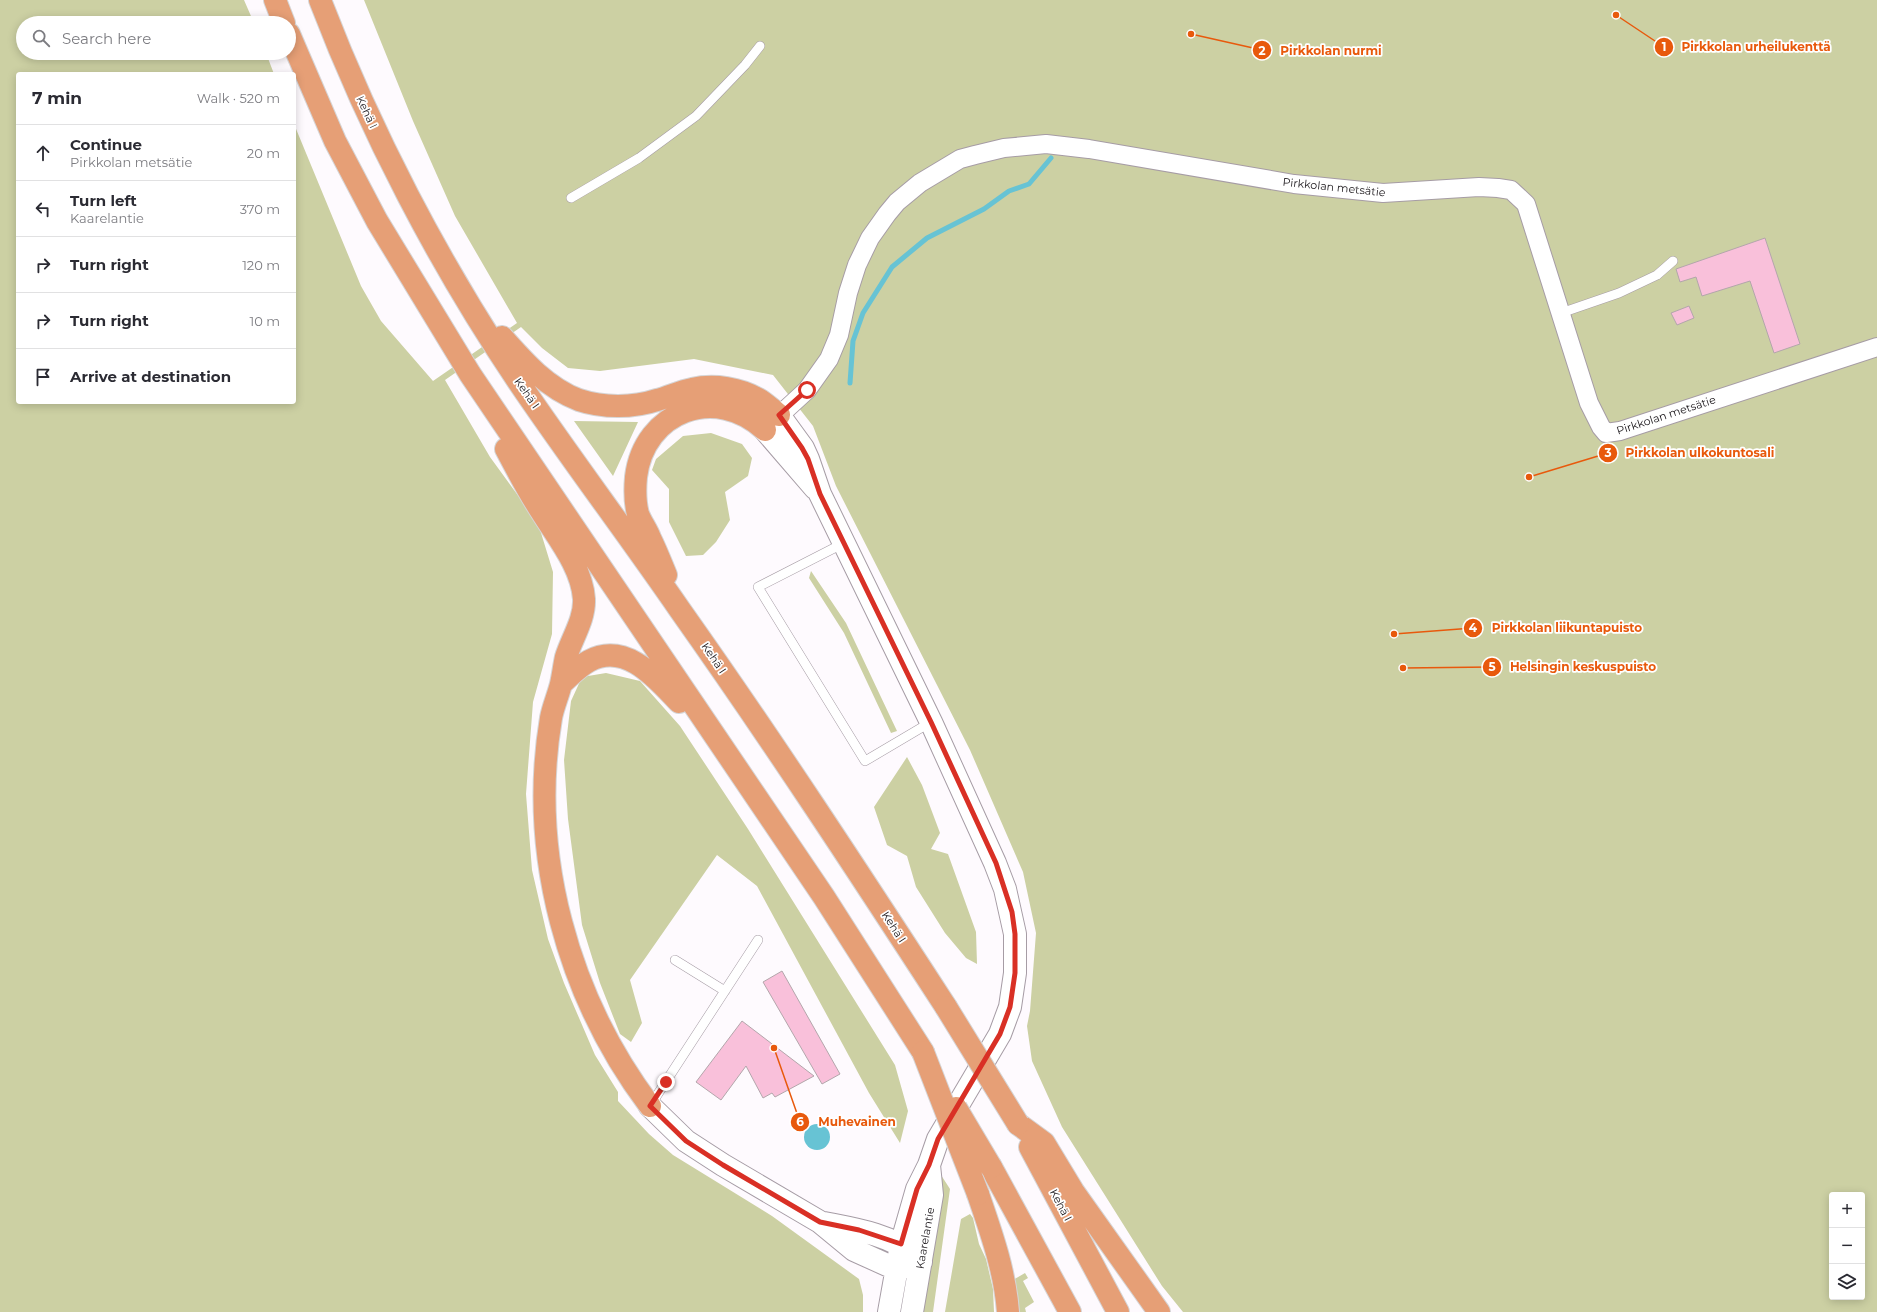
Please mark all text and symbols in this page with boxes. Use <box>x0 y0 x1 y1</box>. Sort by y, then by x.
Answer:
search box <box>16 16 296 60</box>
icon: search <box>30 27 52 49</box>
text: Search here <box>62 29 151 48</box>
callout: Pirkkolan urheilukenttä <box>1654 35 1839 59</box>
callout: Pirkkolan nurmi <box>1252 38 1390 62</box>
text: 1 <box>1662 39 1666 54</box>
text: Pirkkolan urheilukenttä <box>1681 39 1831 54</box>
text: 2 <box>1258 43 1266 58</box>
text: Pirkkolan nurmi <box>1280 43 1382 58</box>
text: 7 min <box>32 88 82 108</box>
text: Walk · 520 m <box>197 90 280 106</box>
street label: Kehä I <box>353 93 381 131</box>
text: Continue <box>70 135 142 154</box>
icon: ahead <box>32 142 54 164</box>
text: 20 m <box>247 145 280 161</box>
text: Pirkkolan metsätie <box>70 154 192 170</box>
street label: Pirkkolan metsätie <box>1282 175 1387 199</box>
text: Turn left <box>70 191 137 210</box>
icon: left <box>32 198 54 220</box>
text: 370 m <box>240 201 280 217</box>
text: Kaarelantie <box>70 210 144 226</box>
icon: right <box>32 254 54 276</box>
text: Turn right <box>70 255 149 274</box>
text: 120 m <box>242 257 280 273</box>
icon: right <box>32 310 54 332</box>
text: Turn right <box>70 311 149 330</box>
text: 10 m <box>250 313 280 329</box>
icon: arrive <box>32 366 54 388</box>
text: Arrive at destination <box>70 367 231 386</box>
street label: Kehä I <box>511 375 543 411</box>
route start <box>798 381 816 399</box>
street label: Pirkkolan metsätie <box>1615 392 1718 438</box>
callout: Pirkkolan ulkokuntosali <box>1598 441 1782 465</box>
text: 3 <box>1603 445 1612 460</box>
text: Pirkkolan ulkokuntosali <box>1626 445 1774 460</box>
callout: Pirkkolan liikuntapuisto <box>1463 616 1650 640</box>
text: 4 <box>1469 620 1478 635</box>
text: Pirkkolan liikuntapuisto <box>1492 620 1642 635</box>
street label: Kehä I <box>699 640 729 676</box>
callout: Helsingin keskuspuisto <box>1482 655 1664 679</box>
text: 5 <box>1488 659 1496 674</box>
text: Helsingin keskuspuisto <box>1510 659 1656 674</box>
street label: Kehä I <box>879 909 909 945</box>
route end <box>657 1073 675 1091</box>
callout: Muhevainen <box>790 1110 904 1134</box>
text: 6 <box>796 1114 804 1129</box>
text: Muhevainen <box>818 1114 896 1129</box>
street label: Kehä I <box>1047 1187 1075 1223</box>
map controls <box>1829 1192 1865 1300</box>
button: + <box>1829 1192 1865 1228</box>
street label: Kaarelantie <box>913 1206 937 1270</box>
button: − <box>1829 1228 1865 1264</box>
button: layers <box>1829 1264 1865 1300</box>

